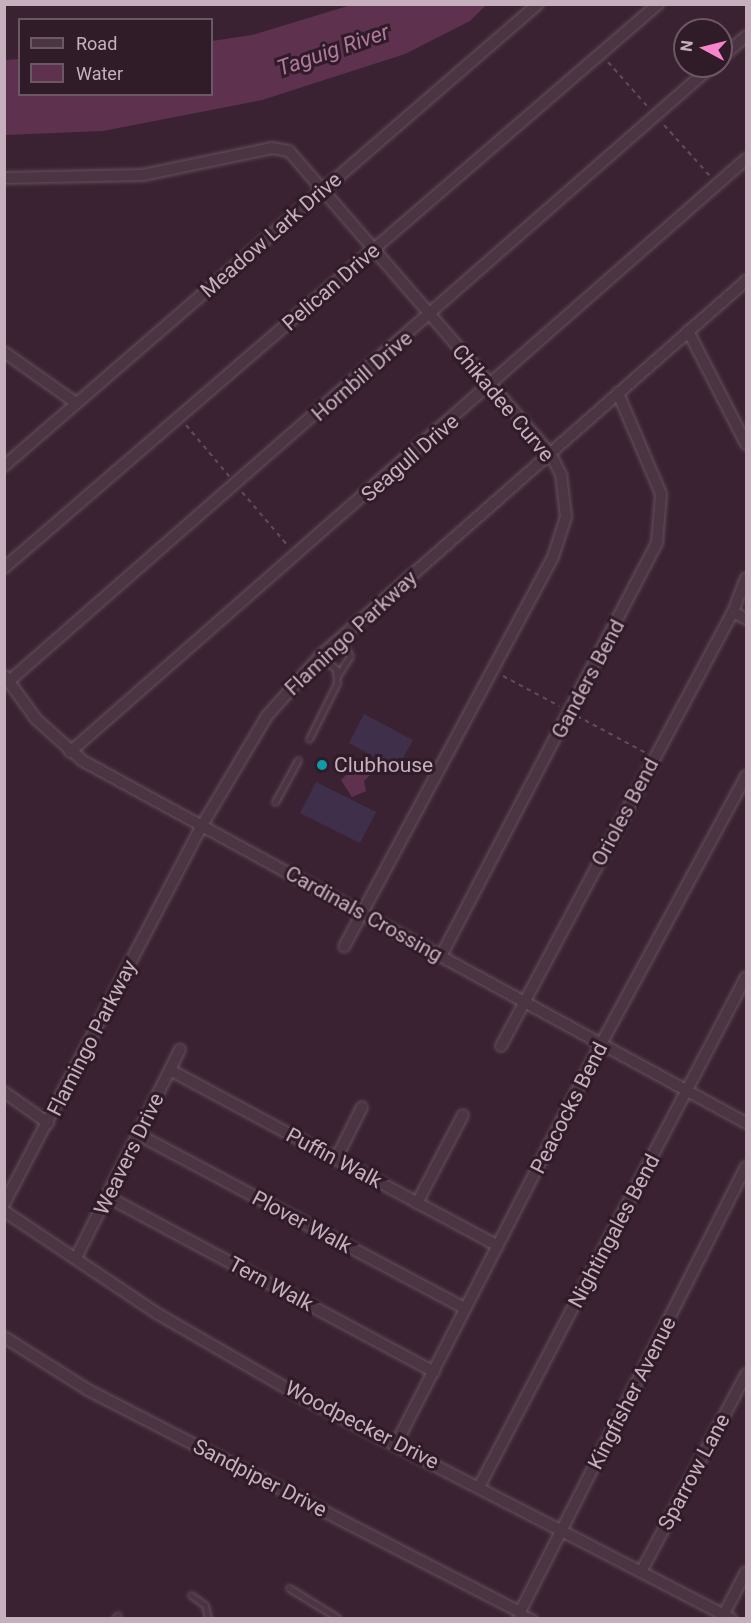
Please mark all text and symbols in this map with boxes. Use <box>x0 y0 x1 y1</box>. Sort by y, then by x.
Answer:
legend <box>18 18 213 96</box>
north arrow <box>673 18 733 78</box>
water label: Taguig River <box>274 19 392 81</box>
text: Road <box>76 33 117 54</box>
text: N <box>677 39 697 53</box>
text: Water <box>76 63 123 84</box>
street label: Meadow Lark Drive <box>195 167 347 303</box>
street label: Pelican Drive <box>277 238 385 336</box>
street label: Hornbill Drive <box>307 325 417 427</box>
street label: Chikadee Curve <box>447 339 559 467</box>
street label: Seagull Drive <box>356 409 464 507</box>
street label: Flamingo Parkway <box>280 565 422 701</box>
street label: Ganders Bend <box>546 615 630 743</box>
place label: Clubhouse <box>334 752 433 778</box>
street label: Orioles Bend <box>586 754 664 870</box>
marker: Clubhouse <box>315 758 329 772</box>
street label: Cardinals Crossing <box>281 860 447 968</box>
street label: Flamingo Parkway <box>42 956 142 1120</box>
street label: Peacocks Bend <box>525 1038 613 1178</box>
street label: Weavers Drive <box>89 1089 169 1219</box>
street label: Puffin Walk <box>282 1122 386 1194</box>
street label: Nightingales Bend <box>563 1150 665 1312</box>
street label: Plover Walk <box>248 1185 356 1259</box>
street label: Tern Walk <box>224 1251 318 1317</box>
street label: Kingfisher Avenue <box>583 1313 681 1473</box>
street label: Woodpecker Drive <box>281 1375 443 1475</box>
street label: Sparrow Lane <box>653 1410 735 1534</box>
street label: Sandpiper Drive <box>189 1433 331 1523</box>

